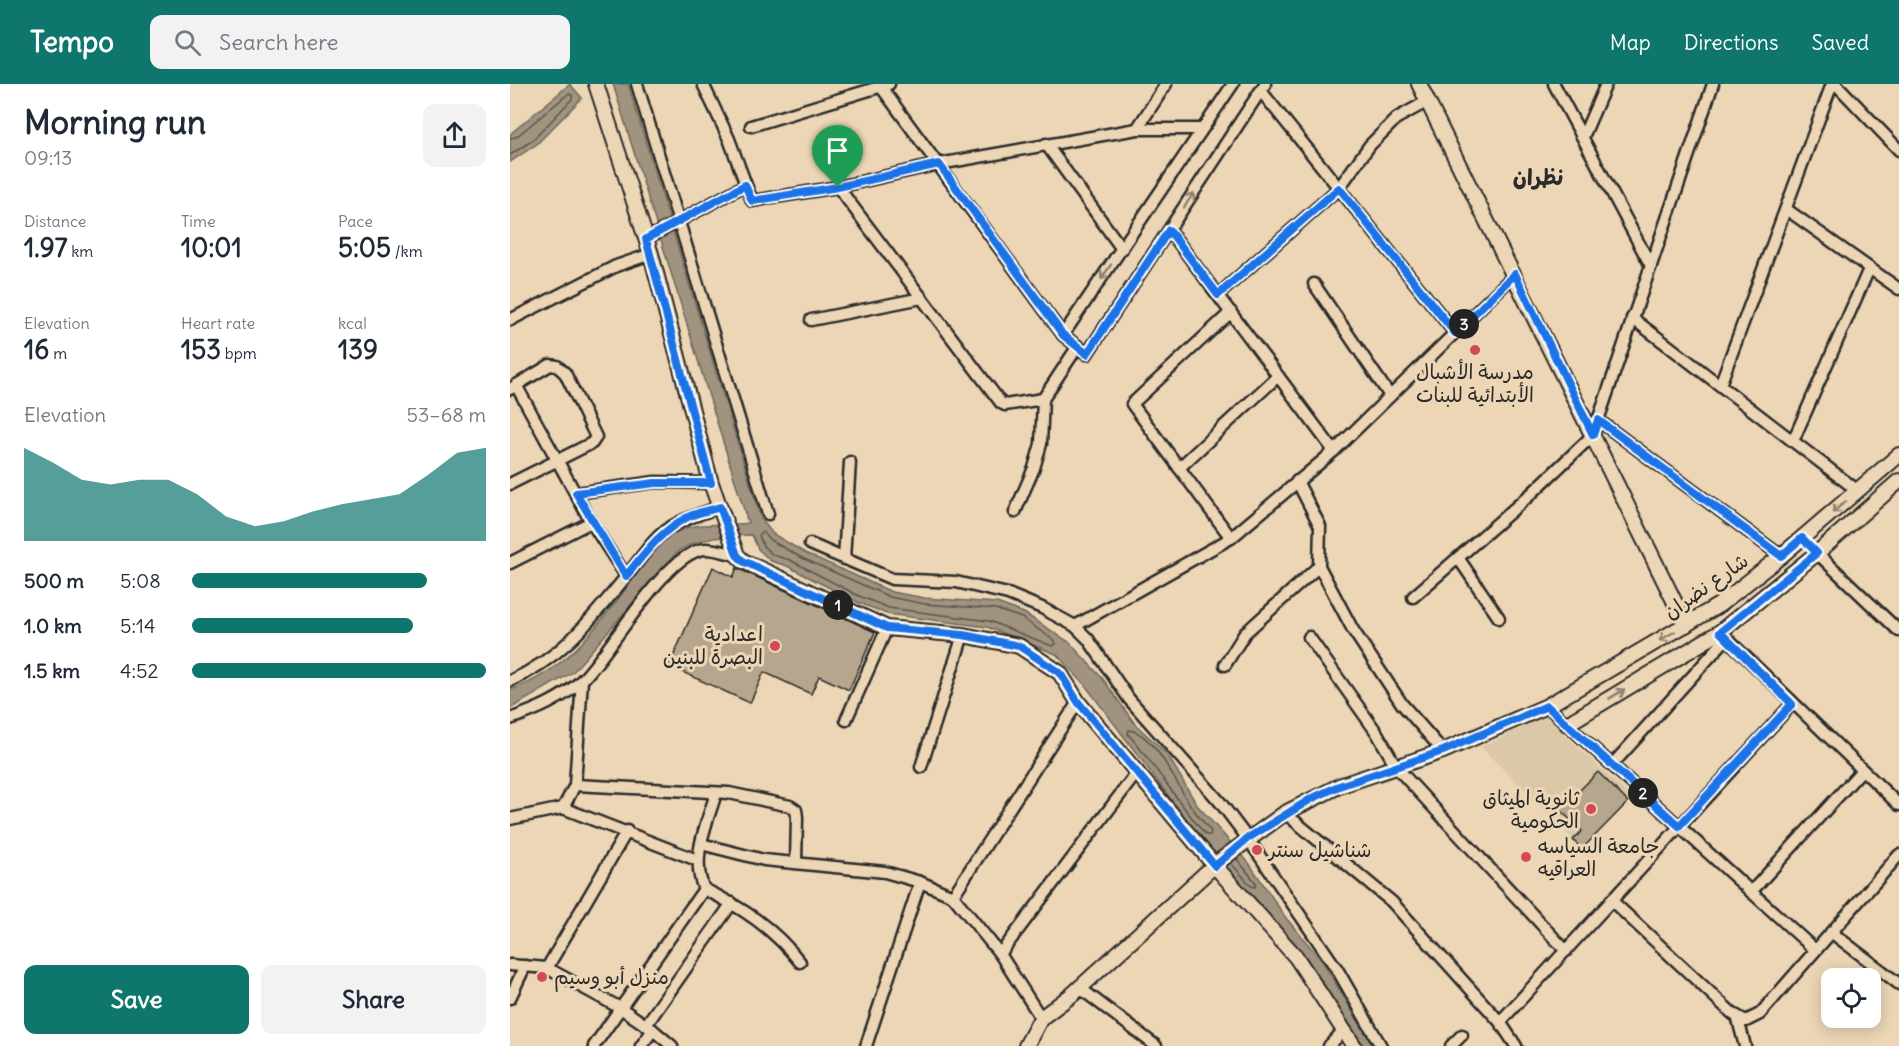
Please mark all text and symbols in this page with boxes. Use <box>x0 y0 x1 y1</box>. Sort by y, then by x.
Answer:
search box <box>150 15 570 69</box>
text: Tempo <box>30 24 114 60</box>
icon: search <box>171 26 204 59</box>
text: Search here <box>219 28 338 56</box>
text: Map <box>1610 29 1651 56</box>
text: Directions <box>1684 29 1778 56</box>
text: Saved <box>1811 29 1869 56</box>
text: Morning run <box>24 101 206 143</box>
button: share <box>423 104 486 167</box>
pin <box>812 125 863 187</box>
icon: arrive <box>821 134 854 167</box>
text: 09:13 <box>24 145 72 170</box>
district label: نظران <box>1513 163 1563 191</box>
one-way arrow <box>1183 192 1195 208</box>
text: Distance <box>24 211 86 231</box>
text: Time <box>181 211 216 231</box>
text: Pace <box>338 211 373 231</box>
text: 1.97 <box>24 231 67 264</box>
text: 10:01 <box>181 231 242 264</box>
text: 5:05 <box>338 231 391 264</box>
text: km <box>67 241 93 261</box>
text: /km <box>391 241 423 261</box>
one-way arrow <box>1100 263 1112 280</box>
pin: 3 <box>1449 309 1479 339</box>
text: Elevation <box>24 313 90 333</box>
text: Heart rate <box>181 313 255 333</box>
text: kcal <box>338 313 367 333</box>
text: 3 <box>1459 314 1469 334</box>
text: 16 <box>24 333 49 366</box>
text: 153 <box>181 333 221 366</box>
text: 139 <box>338 333 378 366</box>
text: m <box>49 343 67 363</box>
text: bpm <box>221 343 257 363</box>
marker: مدرسة الأشبال الأبتدائية للبنات <box>1468 343 1482 357</box>
place label: مدرسة الأشبال الأبتدائية للبنات <box>1416 359 1534 407</box>
text: Elevation <box>24 402 106 427</box>
text: 53–68 m <box>406 402 486 427</box>
one-way arrow <box>1831 500 1847 513</box>
street label: شارع نضران <box>1659 547 1754 625</box>
text: 500 m <box>24 568 84 593</box>
text: 5:08 <box>120 568 161 593</box>
pin: 1 <box>823 590 853 620</box>
text: 1 <box>835 595 841 615</box>
text: 1.0 km <box>24 613 82 638</box>
text: 5:14 <box>120 613 156 638</box>
place label: اعدادية البصرة للبنين <box>663 621 763 669</box>
one-way arrow <box>1659 631 1676 643</box>
marker: اعدادية البصرة للبنين <box>768 639 782 653</box>
text: 1.5 km <box>24 658 80 683</box>
text: 4:52 <box>120 658 159 683</box>
one-way arrow <box>1608 687 1625 699</box>
pin: 2 <box>1628 778 1658 808</box>
text: 2 <box>1639 783 1647 803</box>
place label: ثانوية الميثاق الحكومية <box>1483 785 1580 833</box>
marker: ثانوية الميثاق الحكومية <box>1584 802 1598 816</box>
place label: جامعة السياسه العراقيه <box>1538 833 1659 881</box>
place label: شناشيل سنتر <box>1267 837 1372 862</box>
marker: شناشيل سنتر <box>1250 843 1264 857</box>
marker: جامعة السياسه العراقيه <box>1519 850 1533 864</box>
place label: منزل أبو وسيم <box>554 964 669 992</box>
button: Save <box>24 965 249 1034</box>
button: Share <box>261 965 486 1034</box>
map controls <box>1821 968 1881 1028</box>
button: locate <box>1821 968 1881 1028</box>
marker: منزل أبو وسيم <box>535 970 549 984</box>

